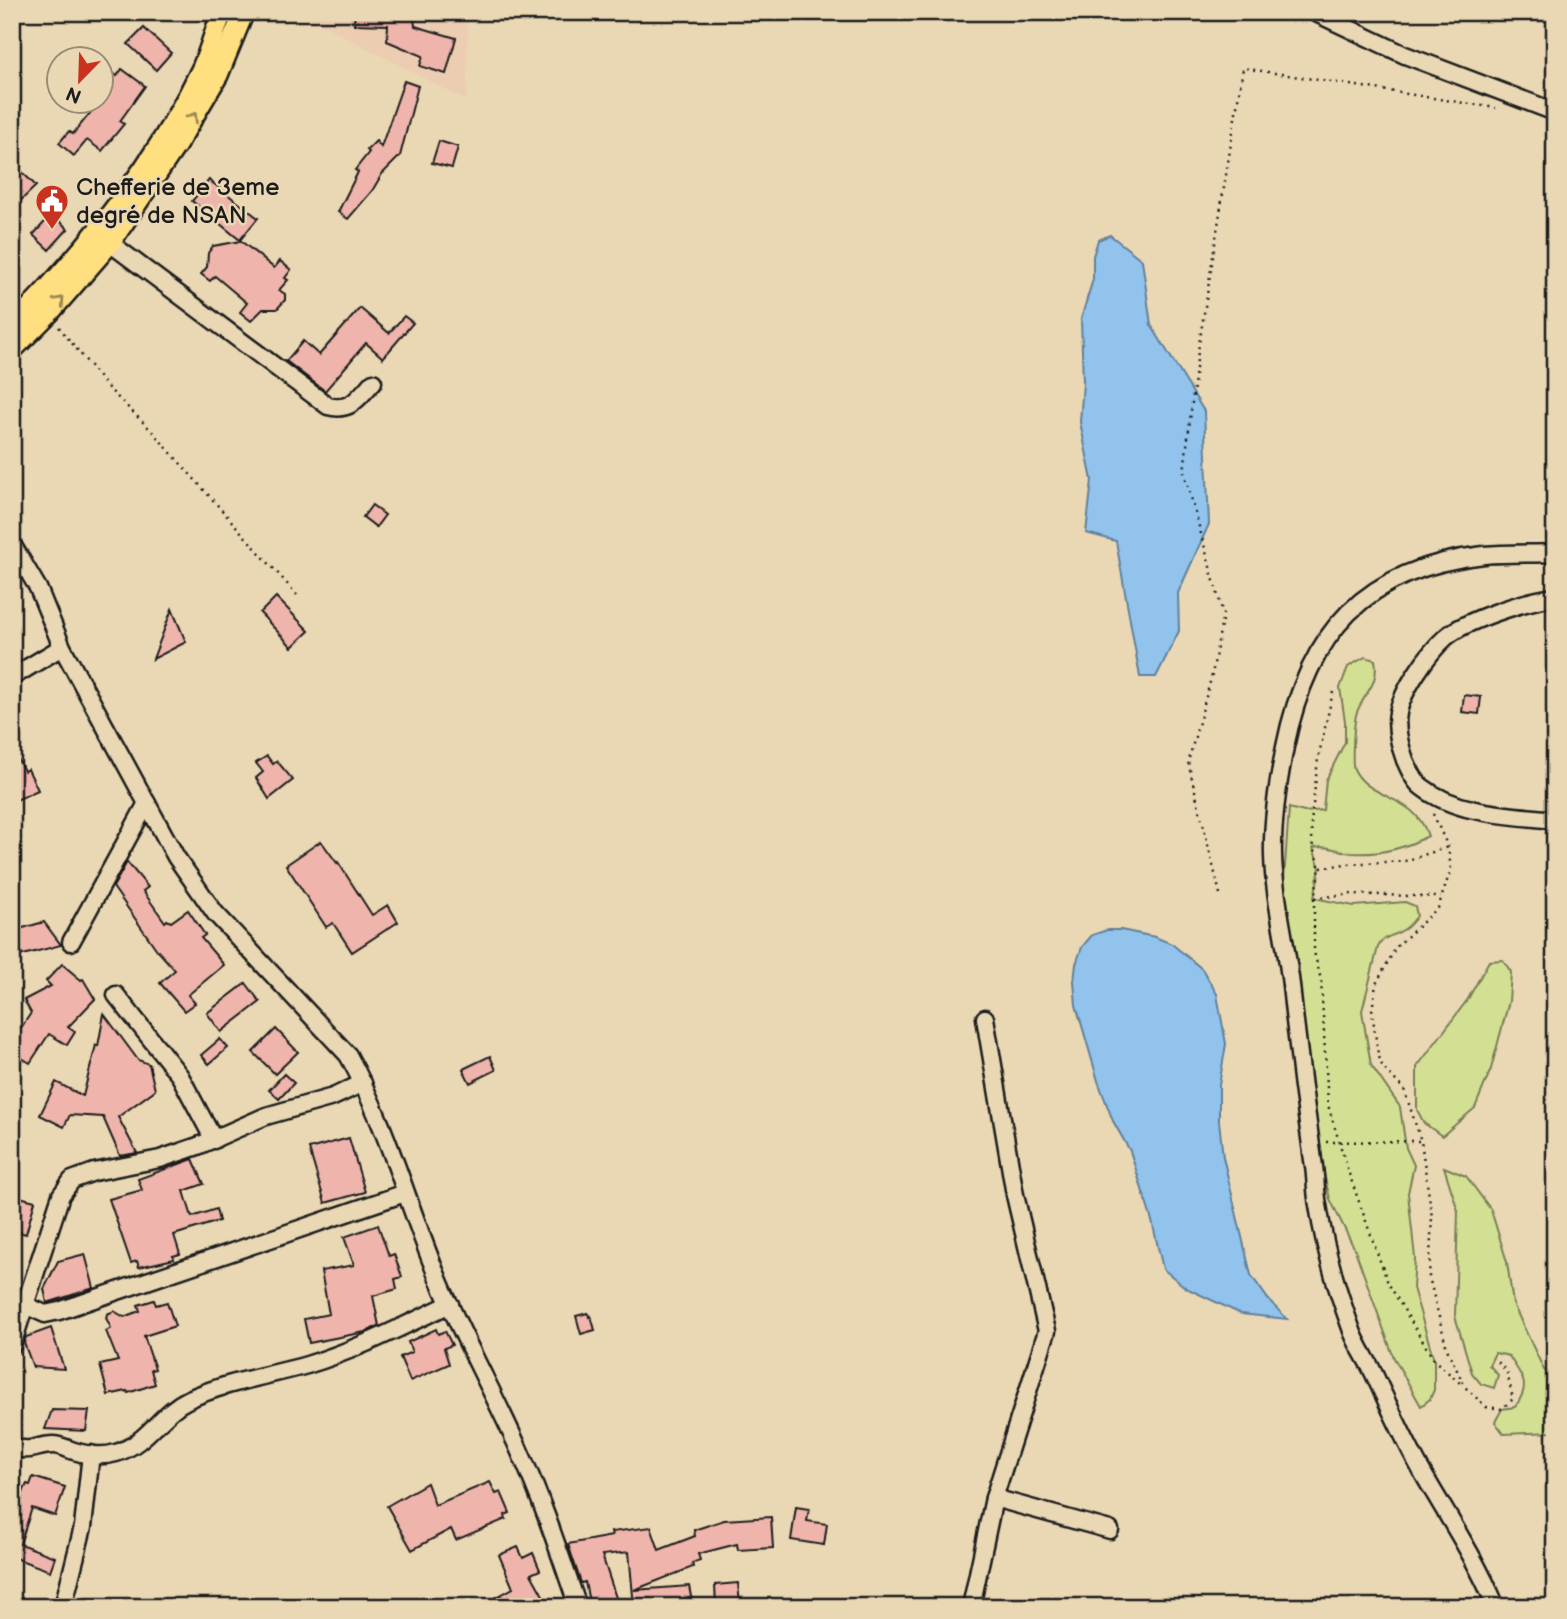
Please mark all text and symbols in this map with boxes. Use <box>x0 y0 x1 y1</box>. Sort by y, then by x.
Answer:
north arrow <box>46 46 116 116</box>
text: N <box>63 81 85 108</box>
one-way arrow <box>185 112 198 124</box>
place label: Chefferie de 3eme degré de NSAN <box>76 173 279 230</box>
public building icon: Chefferie de 3eme degré de NSAN <box>33 182 71 231</box>
one-way arrow <box>52 296 64 309</box>

